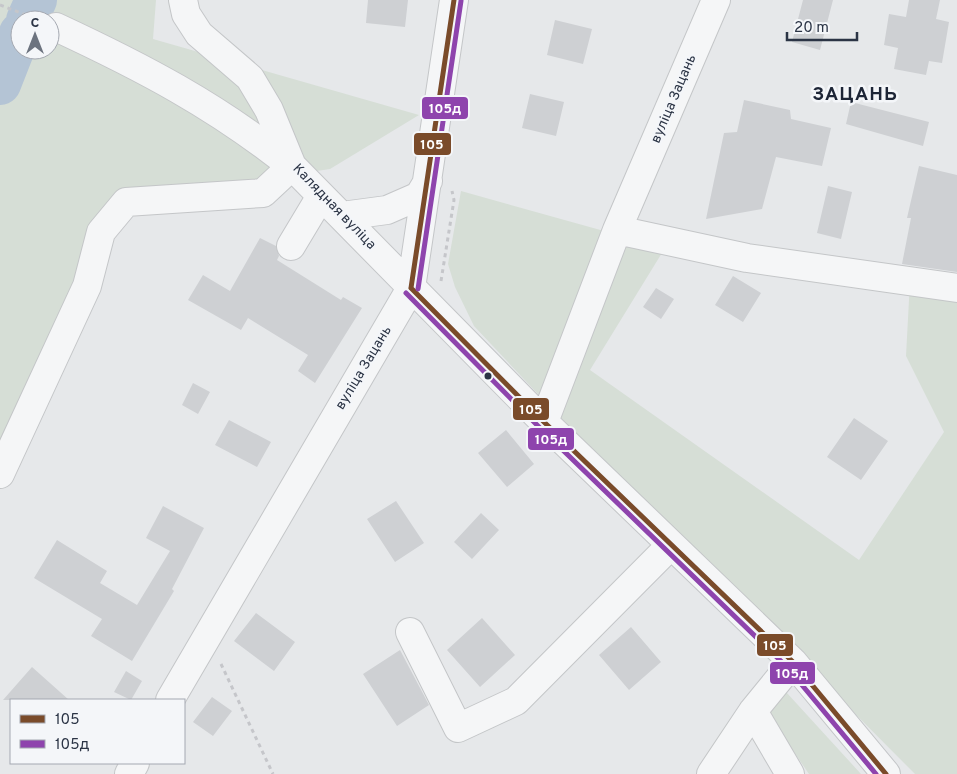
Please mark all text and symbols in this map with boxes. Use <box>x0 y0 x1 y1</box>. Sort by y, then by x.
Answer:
north arrow <box>10 10 60 60</box>
scale bar <box>787 10 857 42</box>
text: С <box>31 15 40 32</box>
text: 20 m <box>794 19 829 38</box>
street label: вуліца Зацань <box>648 52 700 146</box>
district label: ЗАЦАНЬ <box>812 83 898 107</box>
line badge: 105д <box>421 96 469 120</box>
text: 105д <box>429 101 461 118</box>
line badge: 105 <box>413 132 452 156</box>
text: 105 <box>420 137 444 154</box>
street label: Калядная вуліца <box>289 161 379 253</box>
street label: вуліца Зацань <box>332 323 396 413</box>
unlabelled marker <box>483 371 493 381</box>
line badge: 105 <box>512 397 550 421</box>
text: 105 <box>519 402 543 419</box>
line badge: 105д <box>527 427 575 451</box>
text: 105д <box>535 432 567 449</box>
line badge: 105 <box>756 633 794 657</box>
text: 105 <box>763 638 787 655</box>
line badge: 105д <box>769 661 816 685</box>
text: 105д <box>776 666 808 683</box>
legend <box>10 699 185 764</box>
text: 105 <box>55 711 80 730</box>
text: 105д <box>55 736 90 755</box>

